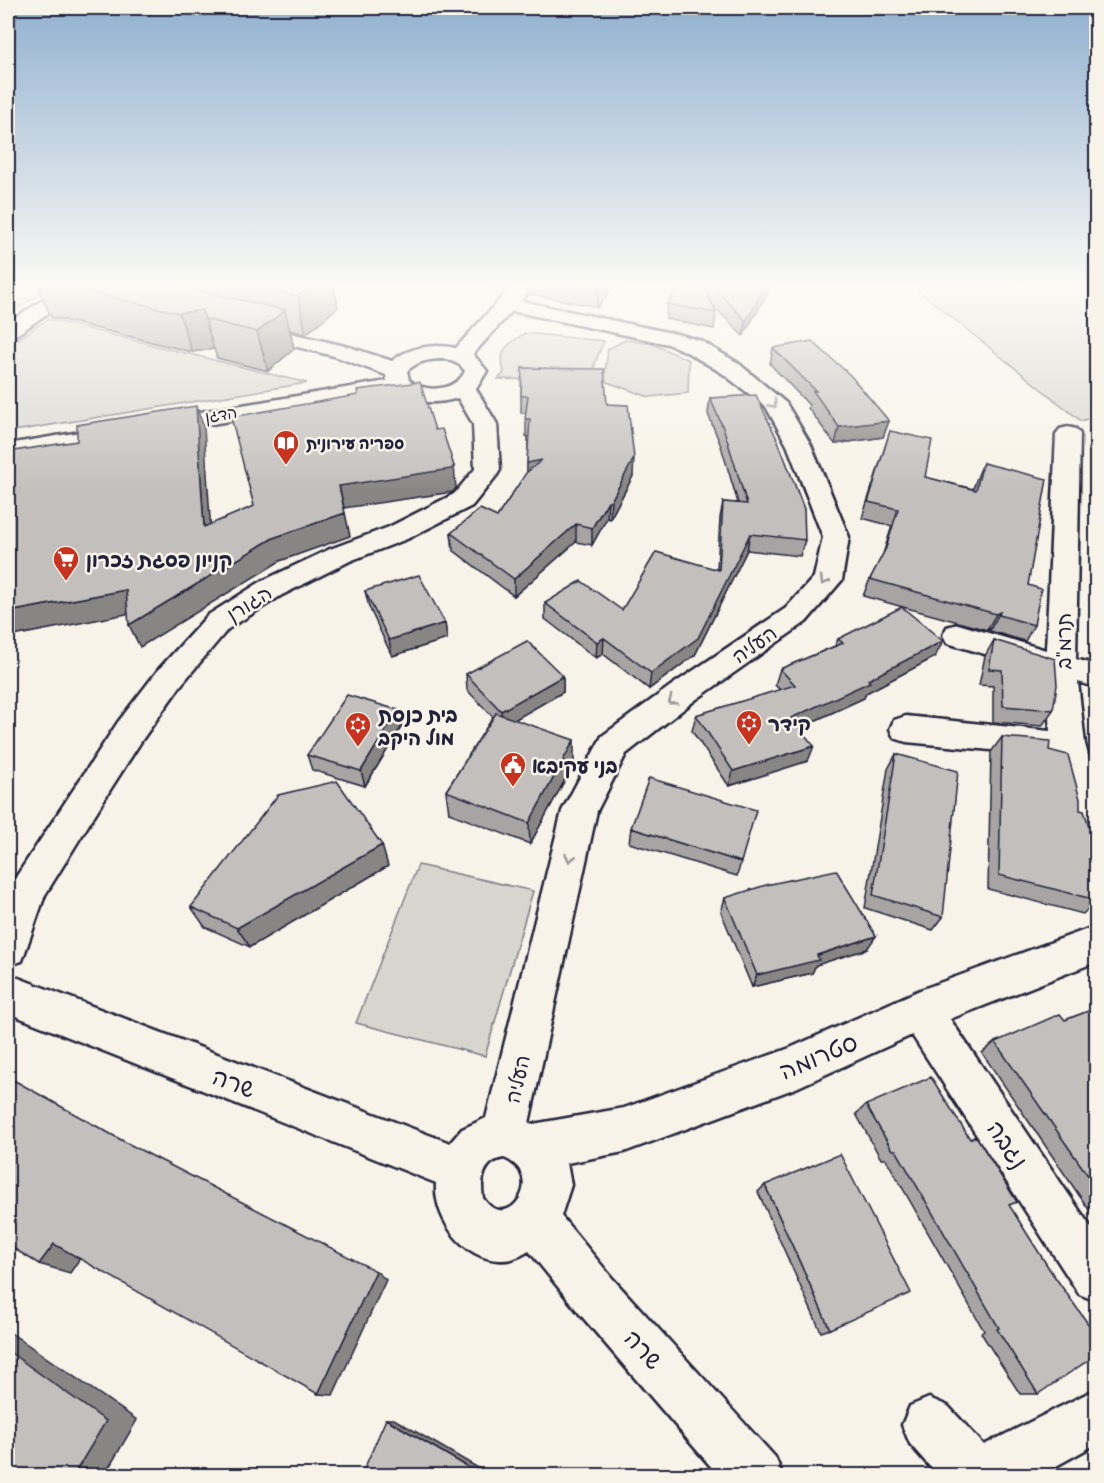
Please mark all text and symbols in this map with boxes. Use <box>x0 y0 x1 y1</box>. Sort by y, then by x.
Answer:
one-way arrow <box>766 397 777 408</box>
street label: הדגן <box>203 401 239 427</box>
library icon: ספריה עירונית <box>271 428 301 466</box>
place label: ספריה עירונית <box>306 432 404 454</box>
supermarket icon: קניון פסגת זכרון <box>51 544 81 582</box>
place label: קניון פסגת זכרון <box>86 546 232 573</box>
one-way arrow <box>820 575 831 586</box>
street label: הגורן <box>221 579 277 627</box>
street label: תרמ"ב <box>1050 613 1077 669</box>
street label: העליה <box>726 619 782 669</box>
one-way arrow <box>668 693 679 704</box>
place label: בית כנסת מול היקב <box>377 701 458 751</box>
synagogue icon: קידר <box>734 708 764 746</box>
synagogue icon: בית כנסת מול היקב <box>343 710 373 748</box>
place label: קידר <box>768 710 811 737</box>
public building icon: בני עקיבא <box>498 750 528 788</box>
place label: בני עקיבא <box>532 752 618 779</box>
one-way arrow <box>564 853 577 863</box>
street label: סטרומה <box>774 1025 862 1087</box>
street label: העליה <box>498 1052 536 1106</box>
street label: שרה <box>208 1059 260 1105</box>
street label: נגבה <box>980 1114 1036 1174</box>
street label: שרה <box>618 1322 671 1376</box>

